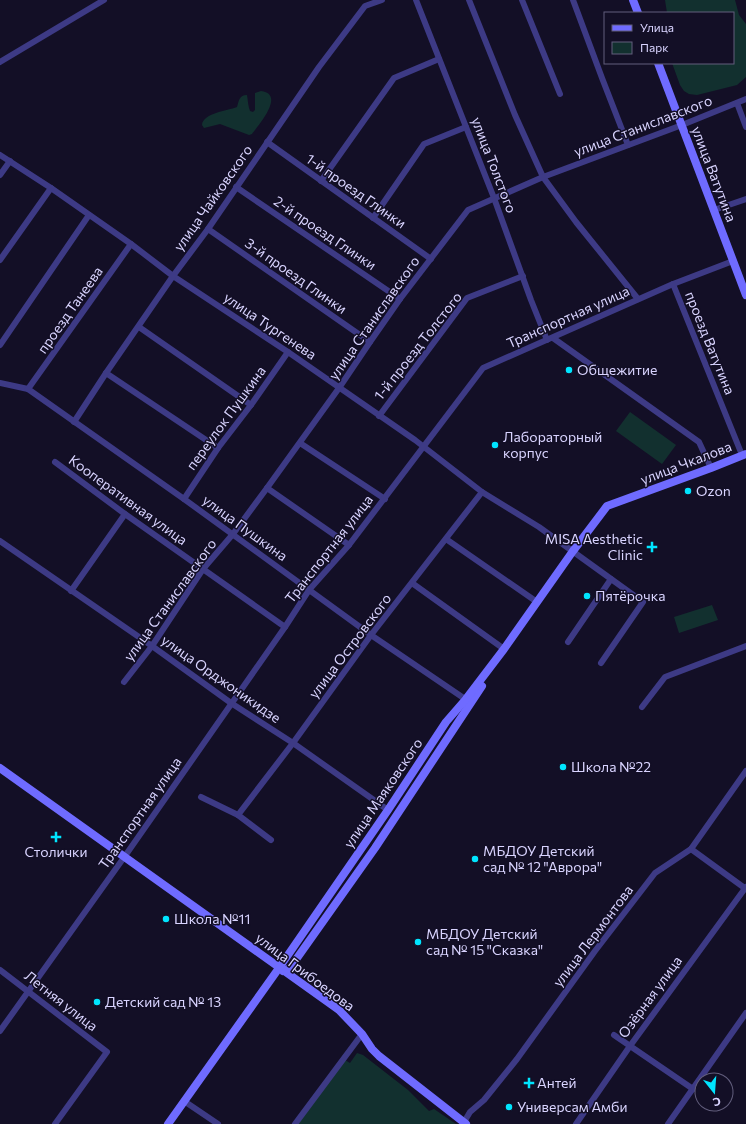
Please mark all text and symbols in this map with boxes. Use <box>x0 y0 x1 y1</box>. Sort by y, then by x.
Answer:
legend <box>604 12 734 64</box>
text: Улица <box>640 20 674 34</box>
text: Парк <box>640 40 669 54</box>
street label: улица Станиславского <box>571 91 714 160</box>
street label: улица Толстого <box>468 114 521 215</box>
street label: улица Ватутина <box>688 124 740 224</box>
street label: улица Чайковского <box>170 141 256 254</box>
street label: 1-й проезд Глинки <box>303 150 410 231</box>
street label: 2-й проезд Глинки <box>271 192 380 273</box>
street label: 3-й проезд Глинки <box>242 234 350 317</box>
street label: улица Станиславского <box>325 253 423 383</box>
street label: проезд Танеева <box>33 263 106 356</box>
street label: Транспортная улица <box>504 282 632 351</box>
street label: улица Тургенева <box>221 288 320 363</box>
street label: 1-й проезд Толстого <box>370 288 465 403</box>
street label: проезд Ватутина <box>682 289 739 397</box>
place label: Общежитие <box>577 361 657 378</box>
street label: переулок Пушкина <box>182 362 269 473</box>
marker: Общежитие <box>564 365 574 375</box>
place label: Лабораторный корпус <box>503 428 602 461</box>
street label: улица Чкалова <box>638 437 734 488</box>
marker: Лабораторный корпус <box>490 440 500 450</box>
street label: Кооперативная улица <box>66 451 191 548</box>
place label: Ozon <box>696 482 731 499</box>
marker: Ozon <box>683 486 693 496</box>
street label: улица Пушкина <box>199 491 291 564</box>
street label: Транспортная улица <box>281 491 376 606</box>
place label: MISA Aesthetic Clinic <box>545 530 643 563</box>
street label: улица Станиславского <box>120 535 220 664</box>
marker: MISA Aesthetic Clinic <box>646 541 658 553</box>
place label: Пятёрочка <box>595 587 665 604</box>
street label: улица Островского <box>305 590 395 701</box>
marker: Пятёрочка <box>582 591 592 601</box>
street label: улица Орджоникидзе <box>158 631 284 726</box>
street label: улица Маяковского <box>340 735 426 851</box>
street label: Транспортная улица <box>95 753 185 872</box>
place label: Школа №22 <box>571 758 651 775</box>
marker: Школа №22 <box>558 762 568 772</box>
marker: Столички <box>51 832 61 842</box>
place label: МБДОУ Детский сад № 12 "Аврора" <box>483 842 602 875</box>
place label: Столички <box>24 843 88 860</box>
marker: МБДОУ Детский сад № 12 "Аврора" <box>470 854 480 864</box>
street label: улица Лермонтова <box>549 882 636 990</box>
place label: Школа №11 <box>174 910 250 927</box>
marker: Школа №11 <box>161 914 171 924</box>
place label: МБДОУ Детский сад № 15 "Сказка" <box>426 925 543 958</box>
street label: улица Грибоедова <box>252 929 358 1014</box>
marker: МБДОУ Детский сад № 15 "Сказка" <box>413 937 423 947</box>
street label: Озёрная улица <box>614 952 685 1041</box>
street label: Летняя улица <box>21 967 101 1034</box>
place label: Детский сад № 13 <box>105 993 221 1010</box>
marker: Детский сад № 13 <box>92 997 102 1007</box>
north arrow <box>694 1072 734 1112</box>
place label: Антей <box>537 1074 577 1091</box>
marker: Антей <box>524 1078 534 1088</box>
text: С <box>711 1095 723 1109</box>
place label: Универсам Амби <box>517 1098 628 1115</box>
marker: Универсам Амби <box>504 1102 514 1112</box>

